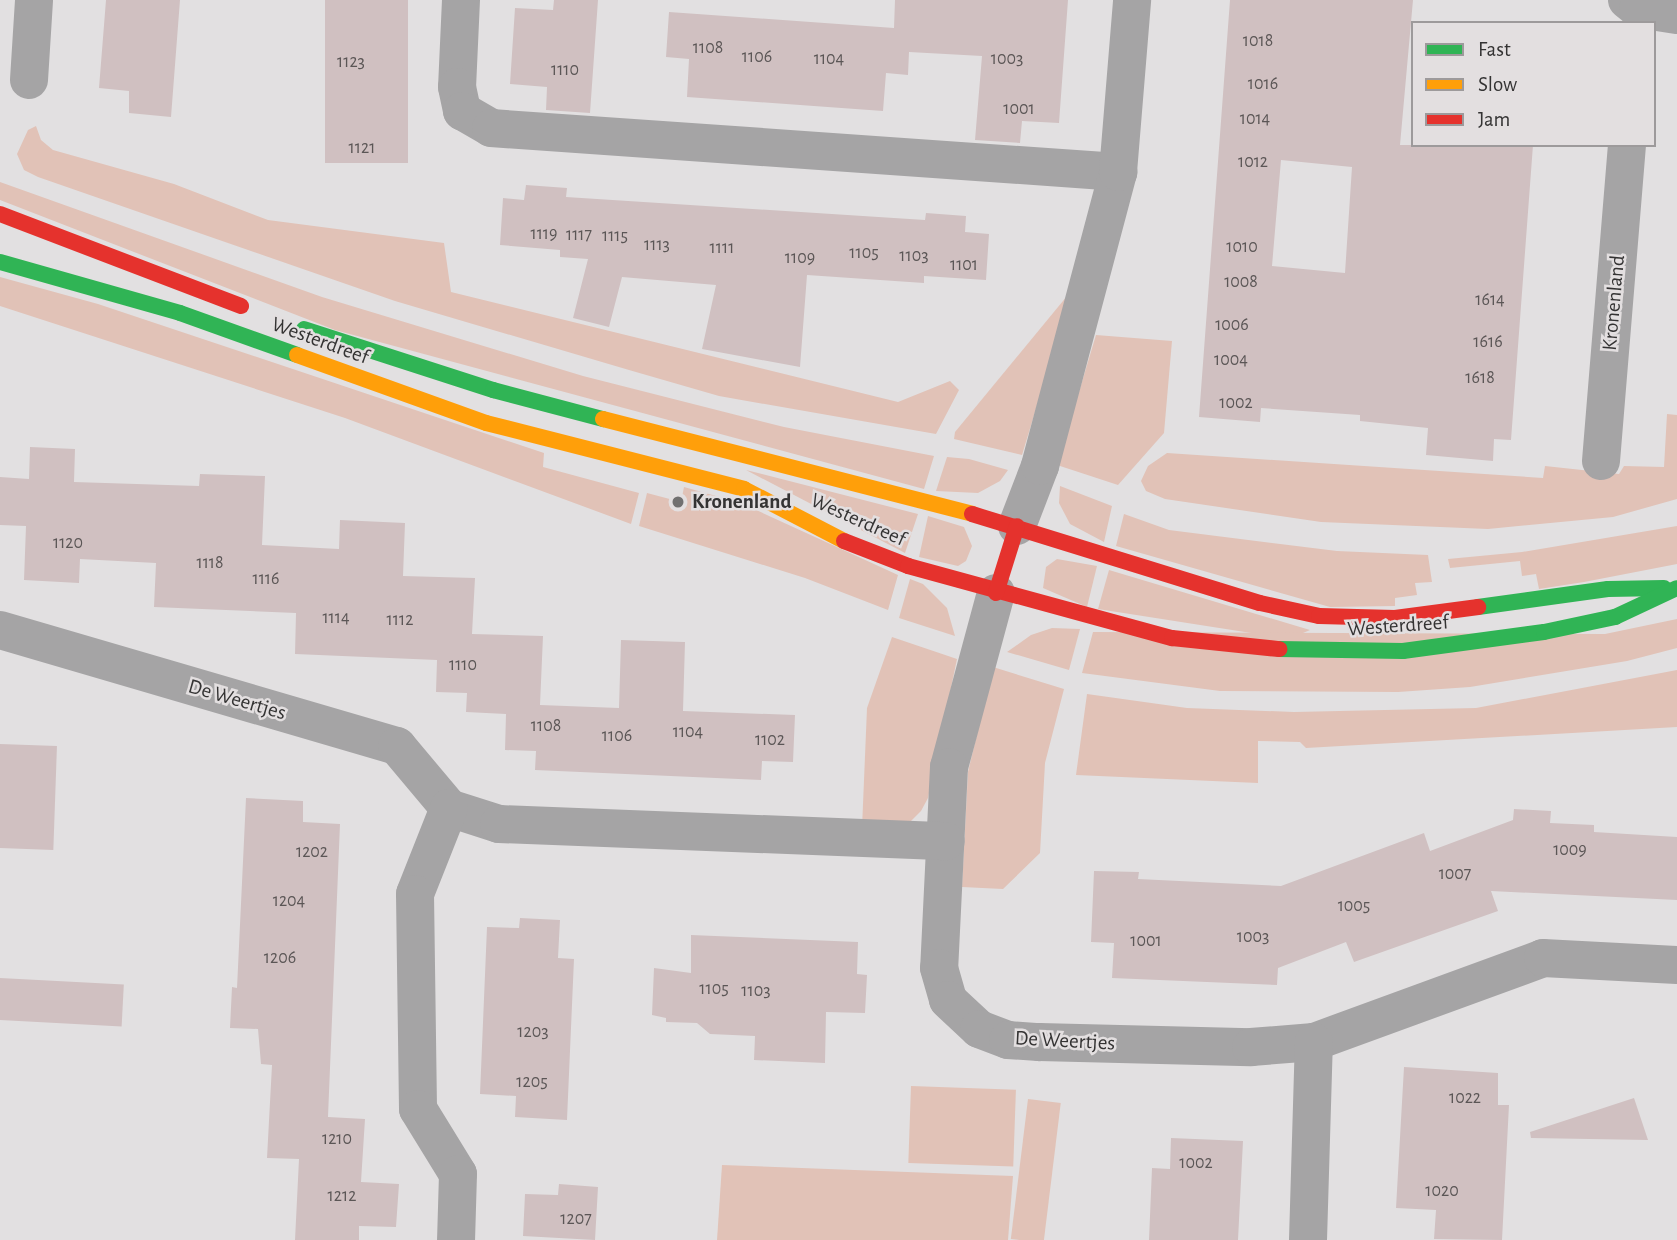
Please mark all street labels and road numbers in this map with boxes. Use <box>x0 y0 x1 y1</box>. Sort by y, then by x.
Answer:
street label: Kronenland <box>1597 254 1631 352</box>
street label: Westerdreef <box>268 312 372 370</box>
street label: Westerdreef <box>807 488 909 552</box>
street label: Westerdreef <box>1346 610 1450 642</box>
street label: De Weertjes <box>185 674 289 726</box>
street label: De Weertjes <box>1014 1026 1116 1056</box>

